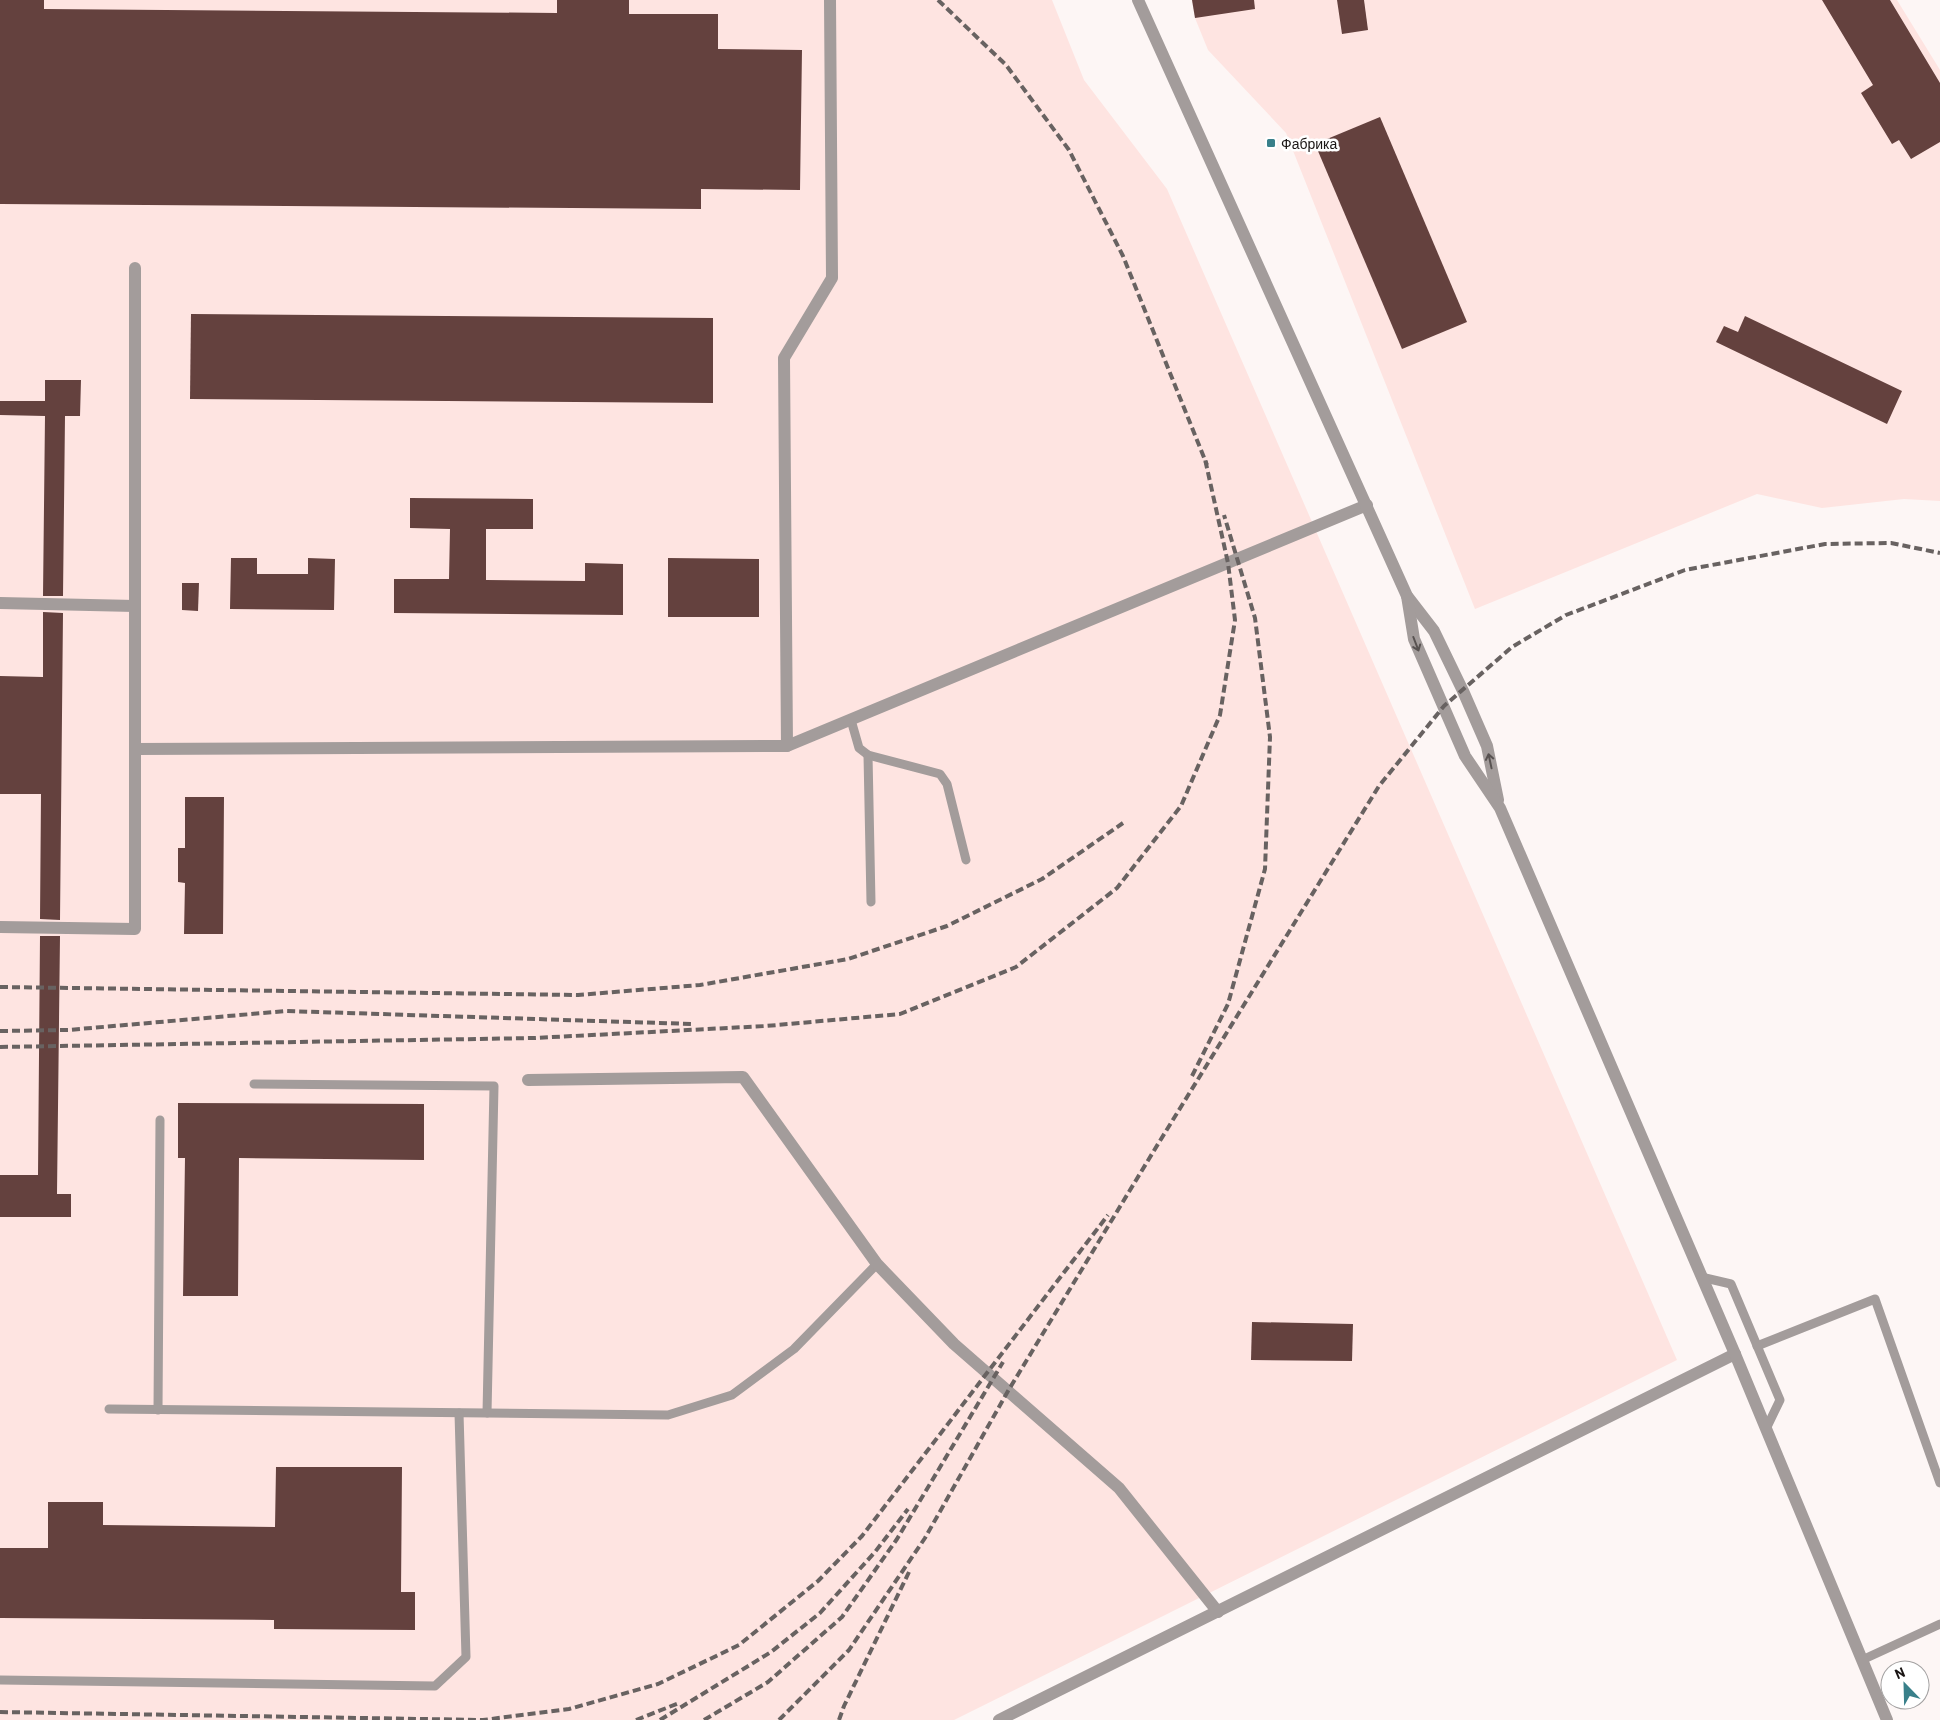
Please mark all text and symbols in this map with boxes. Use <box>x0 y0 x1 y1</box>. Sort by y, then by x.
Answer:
place label: Фабрика <box>1281 135 1337 152</box>
marker: Фабрика <box>1265 137 1277 149</box>
one-way arrow <box>1412 636 1421 651</box>
one-way arrow <box>1485 753 1494 769</box>
north arrow <box>1880 1660 1930 1710</box>
text: N <box>1892 1663 1907 1682</box>

